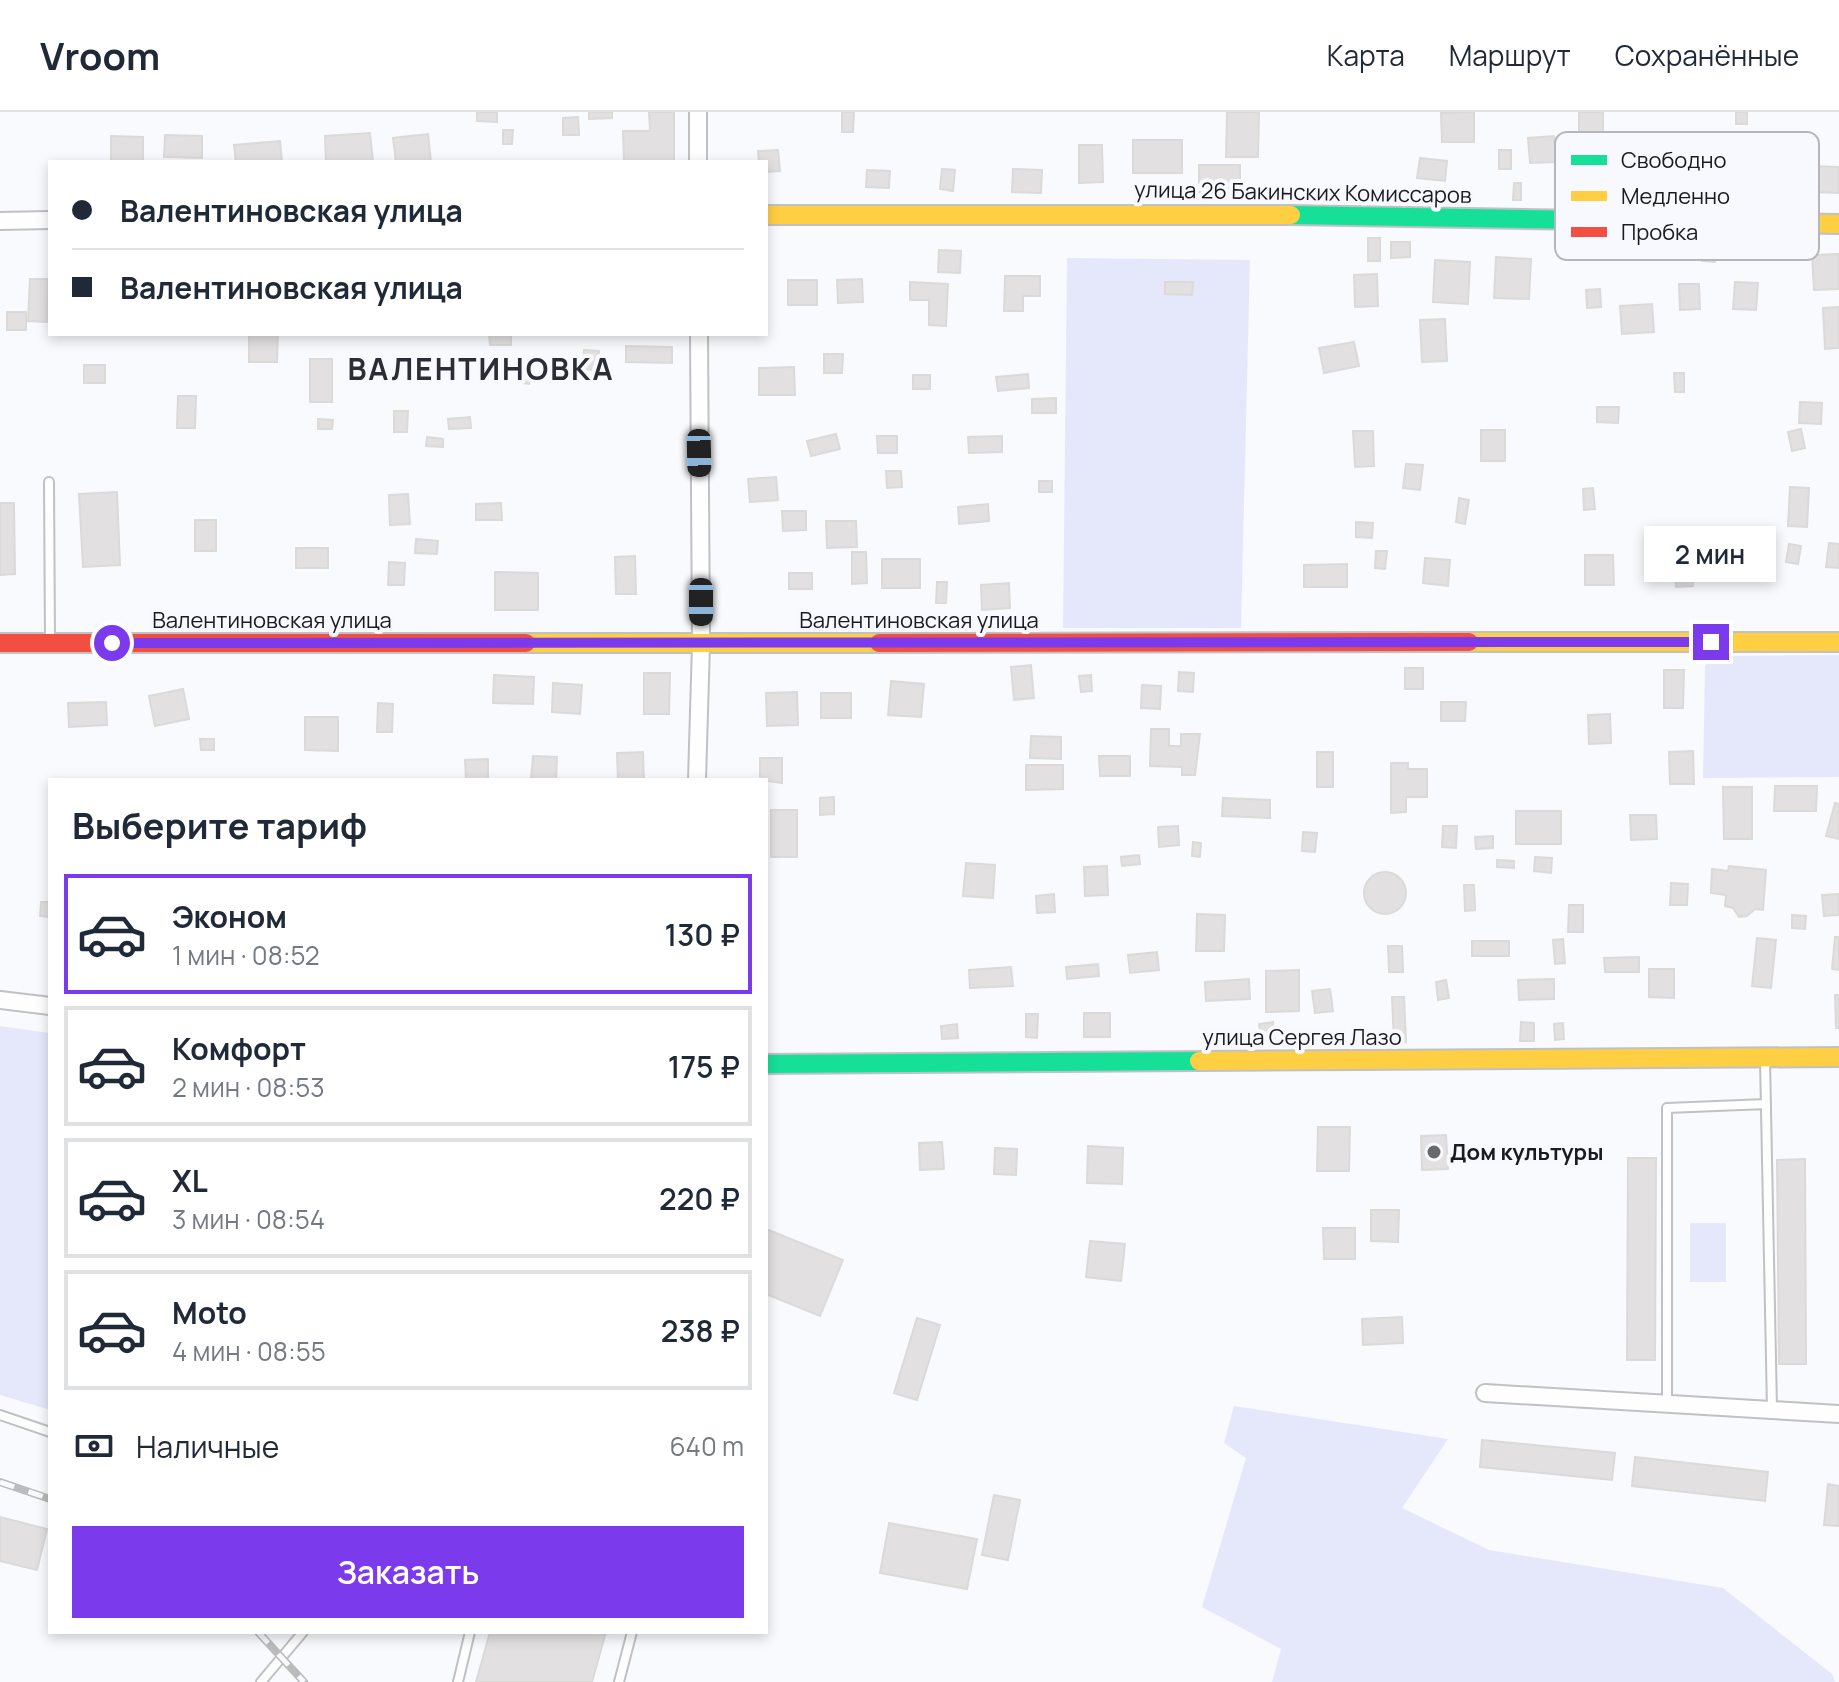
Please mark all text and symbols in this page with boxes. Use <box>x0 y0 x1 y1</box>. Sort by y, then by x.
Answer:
text: Vroom <box>40 29 160 81</box>
text: Карта <box>1327 36 1405 74</box>
text: Маршрут <box>1449 36 1571 74</box>
text: Сохранённые <box>1615 36 1799 74</box>
legend <box>1555 132 1819 260</box>
text: Свободно <box>1621 145 1727 175</box>
street label: улица 26 Бакинских Комиссаров <box>1134 174 1472 210</box>
text: Медленно <box>1621 181 1730 211</box>
text: Валентиновская улица <box>120 190 463 231</box>
text: Пробка <box>1621 217 1698 247</box>
text: Валентиновская улица <box>120 267 463 308</box>
district label: ВАЛЕНТИНОВКА <box>347 348 615 389</box>
car <box>687 429 711 477</box>
callout: 2 мин <box>1645 526 1777 582</box>
text: 2 мин <box>1675 536 1745 572</box>
car <box>689 578 713 626</box>
street label: Валентиновская улица <box>152 605 392 635</box>
street label: Валентиновская улица <box>799 605 1039 635</box>
route end <box>1693 624 1729 660</box>
route start <box>94 625 130 661</box>
text: Выберите тариф <box>72 801 367 850</box>
text: Эконом <box>172 896 287 937</box>
icon: car <box>76 898 148 970</box>
text: 130 ₽ <box>665 914 740 955</box>
text: 1 мин · 08:52 <box>172 937 320 973</box>
street label: улица Сергея Лазо <box>1202 1022 1402 1052</box>
text: Комфорт <box>172 1028 306 1069</box>
icon: car <box>76 1030 148 1102</box>
text: 175 ₽ <box>668 1046 740 1087</box>
text: 2 мин · 08:53 <box>172 1069 325 1105</box>
place label: Дом культуры <box>1450 1137 1603 1167</box>
marker: Дом культуры <box>1425 1143 1443 1161</box>
text: XL <box>172 1160 208 1201</box>
icon: car <box>76 1162 148 1234</box>
text: 220 ₽ <box>659 1178 740 1219</box>
text: 3 мин · 08:54 <box>172 1201 325 1237</box>
text: Moto <box>172 1292 247 1333</box>
icon: car <box>76 1294 148 1366</box>
text: 238 ₽ <box>661 1310 740 1351</box>
text: 4 мин · 08:55 <box>172 1333 326 1369</box>
icon: cash <box>72 1424 116 1468</box>
text: Наличные <box>136 1426 279 1467</box>
text: 640 m <box>669 1428 744 1464</box>
button: Заказать <box>72 1526 744 1618</box>

